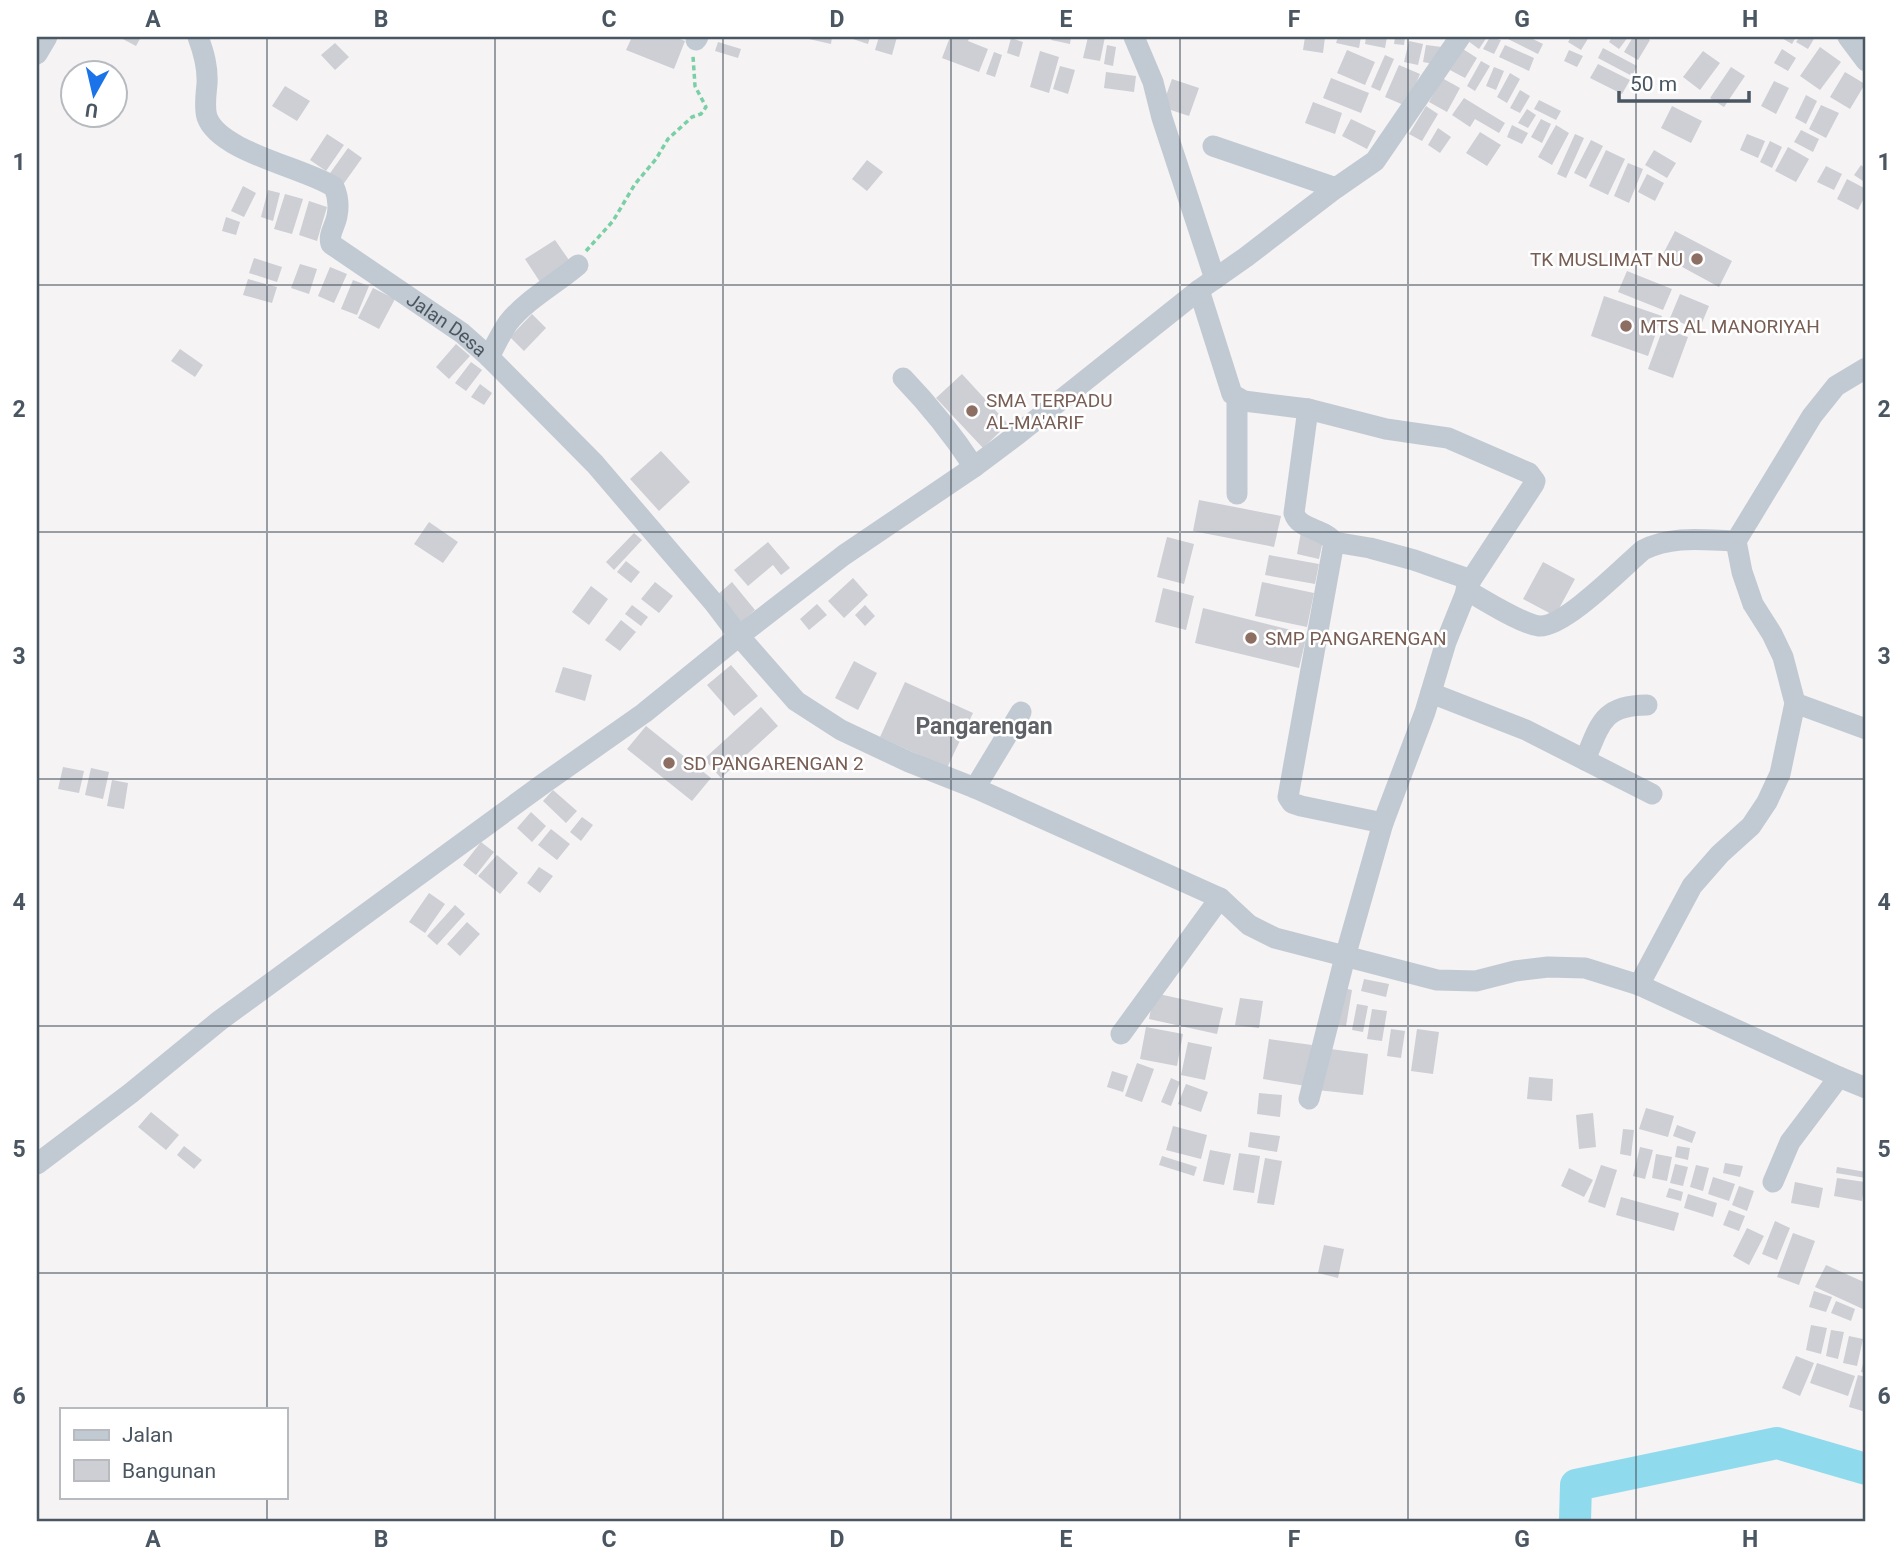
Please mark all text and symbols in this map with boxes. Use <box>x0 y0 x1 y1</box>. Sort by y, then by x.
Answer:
text: A <box>145 6 161 33</box>
text: B <box>374 6 388 33</box>
text: C <box>601 6 617 33</box>
text: D <box>830 6 844 33</box>
text: E <box>1060 6 1073 33</box>
text: F <box>1288 6 1301 33</box>
text: G <box>1514 6 1530 33</box>
text: H <box>1742 6 1758 33</box>
north arrow <box>60 60 130 130</box>
scale bar <box>1619 60 1749 104</box>
text: 50 m <box>1630 72 1677 96</box>
text: U <box>84 98 100 123</box>
text: 1 <box>12 149 26 176</box>
text: 1 <box>1877 149 1891 176</box>
place label: TK MUSLIMAT NU <box>1530 248 1683 271</box>
marker: TK MUSLIMAT NU <box>1689 251 1705 267</box>
street label: Jalan Desa <box>402 288 491 362</box>
place label: MTS AL MANORIYAH <box>1640 315 1820 338</box>
marker: MTS AL MANORIYAH <box>1618 318 1634 334</box>
place label: SMA TERPADU AL-MA'ARIF <box>986 389 1113 434</box>
text: 2 <box>12 396 26 423</box>
text: 2 <box>1877 396 1891 423</box>
marker: SMA TERPADU AL-MA'ARIF <box>964 403 980 419</box>
place label: SMP PANGARENGAN <box>1265 627 1447 650</box>
marker: SMP PANGARENGAN <box>1243 630 1259 646</box>
text: 3 <box>12 643 26 670</box>
text: 3 <box>1877 643 1891 670</box>
district label: Pangarengan <box>915 713 1053 740</box>
place label: SD PANGARENGAN 2 <box>683 752 864 775</box>
marker: SD PANGARENGAN 2 <box>661 755 677 771</box>
text: 4 <box>12 889 26 916</box>
text: 4 <box>1877 889 1891 916</box>
text: 5 <box>12 1136 26 1163</box>
text: 5 <box>1877 1136 1891 1163</box>
text: 6 <box>12 1383 26 1410</box>
text: 6 <box>1877 1383 1891 1410</box>
legend <box>60 1408 287 1498</box>
text: Jalan <box>122 1423 173 1447</box>
text: Bangunan <box>122 1459 216 1483</box>
text: A <box>145 1526 161 1553</box>
text: B <box>374 1526 388 1553</box>
text: C <box>601 1526 617 1553</box>
text: D <box>830 1526 844 1553</box>
text: E <box>1060 1526 1073 1553</box>
text: F <box>1288 1526 1301 1553</box>
text: G <box>1514 1526 1530 1553</box>
text: H <box>1742 1526 1758 1553</box>

